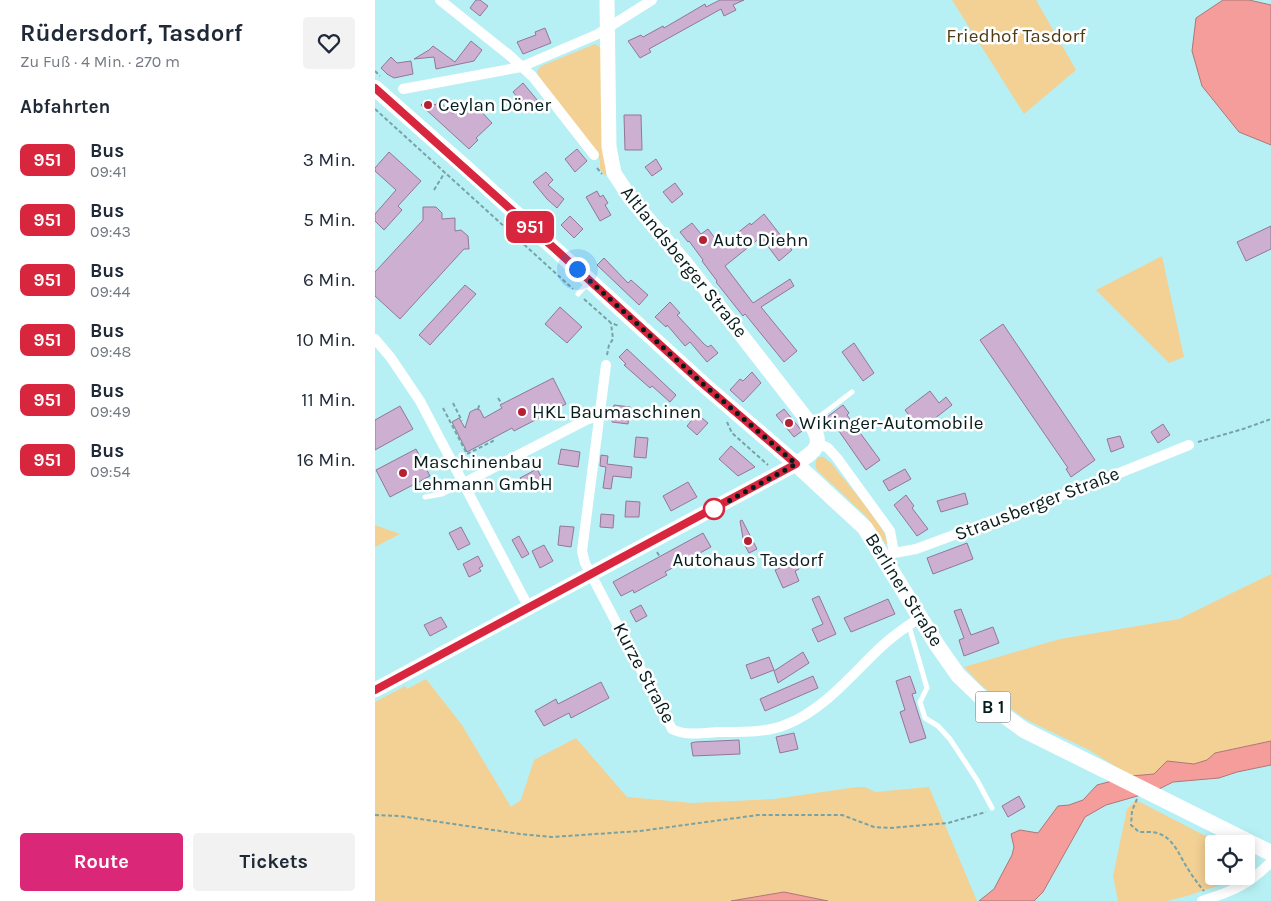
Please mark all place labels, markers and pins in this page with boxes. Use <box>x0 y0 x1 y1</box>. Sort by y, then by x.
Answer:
place label: Ceylan Döner <box>438 94 551 116</box>
marker: Ceylan Döner <box>422 99 434 111</box>
place label: Auto Diehn <box>713 229 808 251</box>
marker: Auto Diehn <box>697 234 709 246</box>
place label: HKL Baumaschinen <box>532 401 701 423</box>
marker: HKL Baumaschinen <box>516 406 528 418</box>
place label: Wikinger-Automobile <box>799 412 984 434</box>
marker: Wikinger-Automobile <box>783 417 795 429</box>
place label: Maschinenbau Lehmann GmbH <box>413 451 553 495</box>
marker: Maschinenbau Lehmann GmbH <box>397 467 409 479</box>
unlabelled marker <box>703 498 725 520</box>
marker: Autohaus Tasdorf <box>742 535 754 547</box>
place label: Autohaus Tasdorf <box>672 549 824 571</box>

